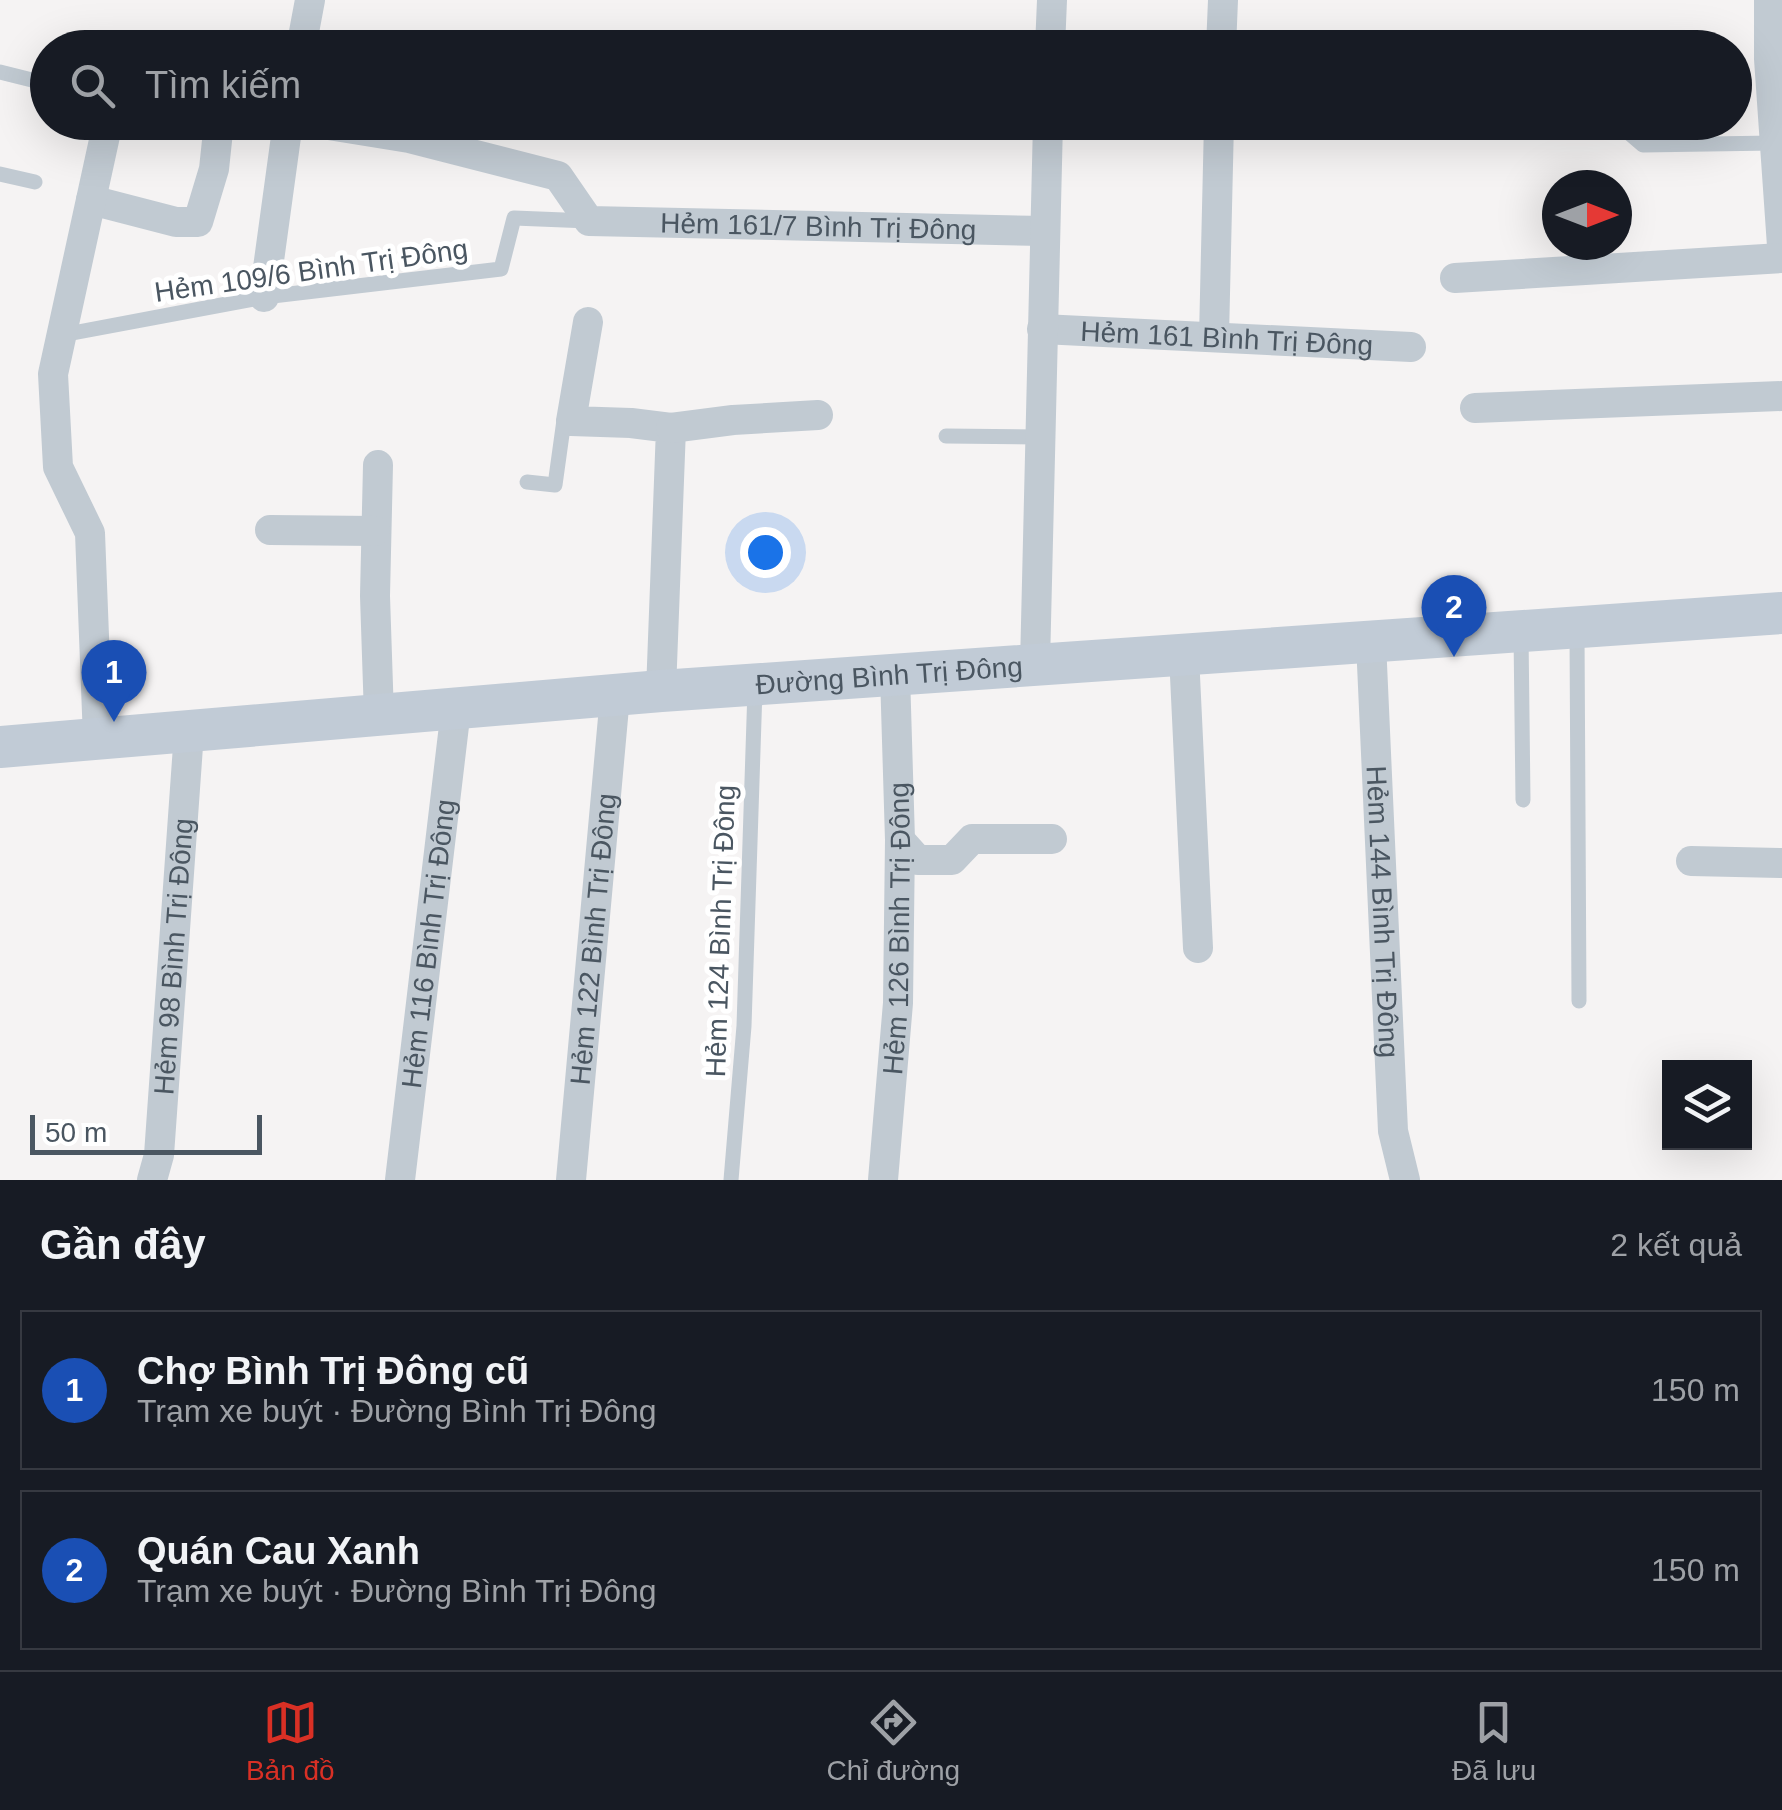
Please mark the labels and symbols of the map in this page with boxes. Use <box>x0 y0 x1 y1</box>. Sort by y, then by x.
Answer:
north arrow <box>1542 170 1632 260</box>
street label: Hẻm 161/7 Bình Trị Đông <box>660 208 977 246</box>
street label: Hẻm 109/6 Bình Trị Đông <box>152 233 470 308</box>
street label: Hẻm 161 Bình Trị Đông <box>1080 316 1374 361</box>
your location <box>740 527 791 578</box>
pin: 2 <box>1422 574 1486 657</box>
pin: 1 <box>82 640 146 722</box>
street label: Đường Bình Trị Đông <box>755 651 1024 700</box>
street label: Hẻm 144 Bình Trị Đông <box>1361 765 1405 1059</box>
street label: Hẻm 126 Bình Trị Đông <box>877 782 916 1076</box>
street label: Hẻm 124 Bình Trị Đông <box>700 784 741 1078</box>
street label: Hẻm 122 Bình Trị Đông <box>565 792 622 1086</box>
street label: Hẻm 116 Bình Trị Đông <box>396 798 461 1090</box>
street label: Hẻm 98 Bình Trị Đông <box>148 817 199 1096</box>
scale bar <box>30 1110 262 1154</box>

